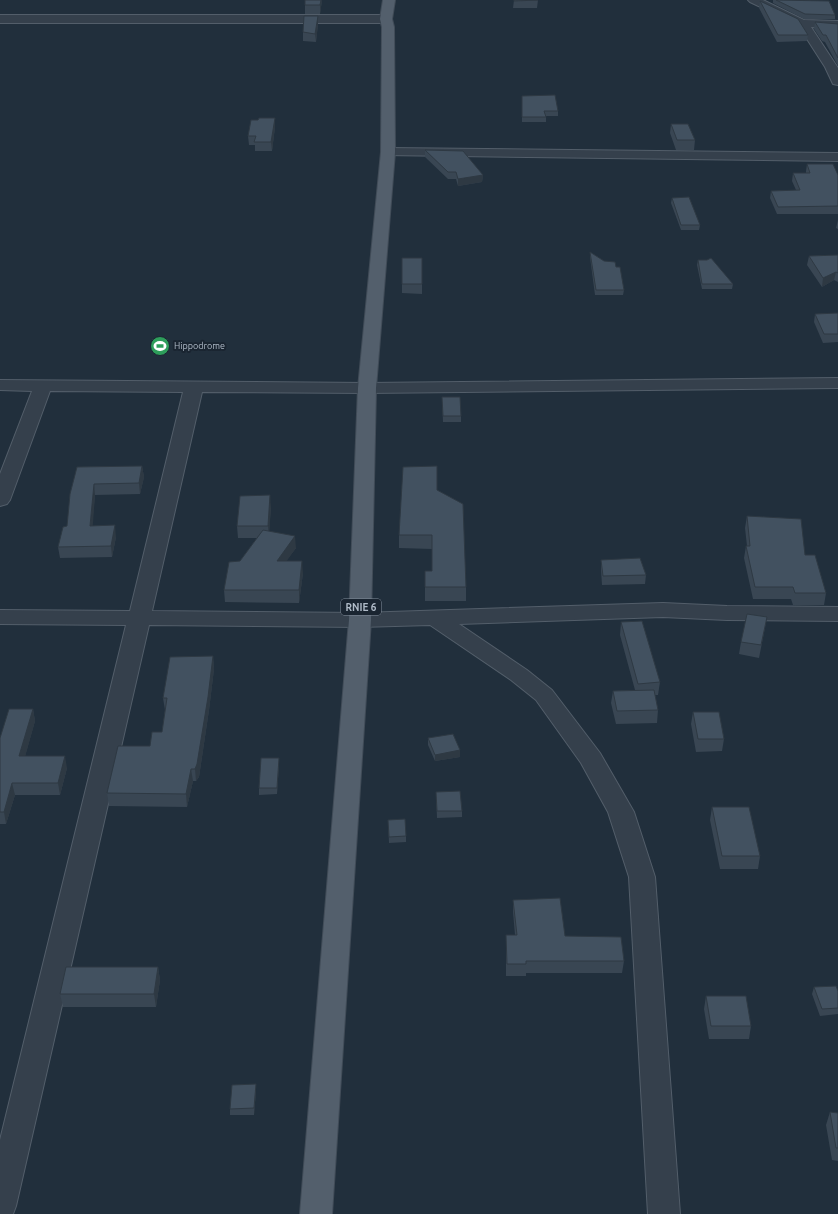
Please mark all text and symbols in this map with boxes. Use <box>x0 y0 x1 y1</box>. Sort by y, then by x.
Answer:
sports icon: Hippodrome <box>149 335 171 357</box>
place label: Hippodrome <box>174 341 225 351</box>
road number: RNIE 6 <box>341 599 381 615</box>

